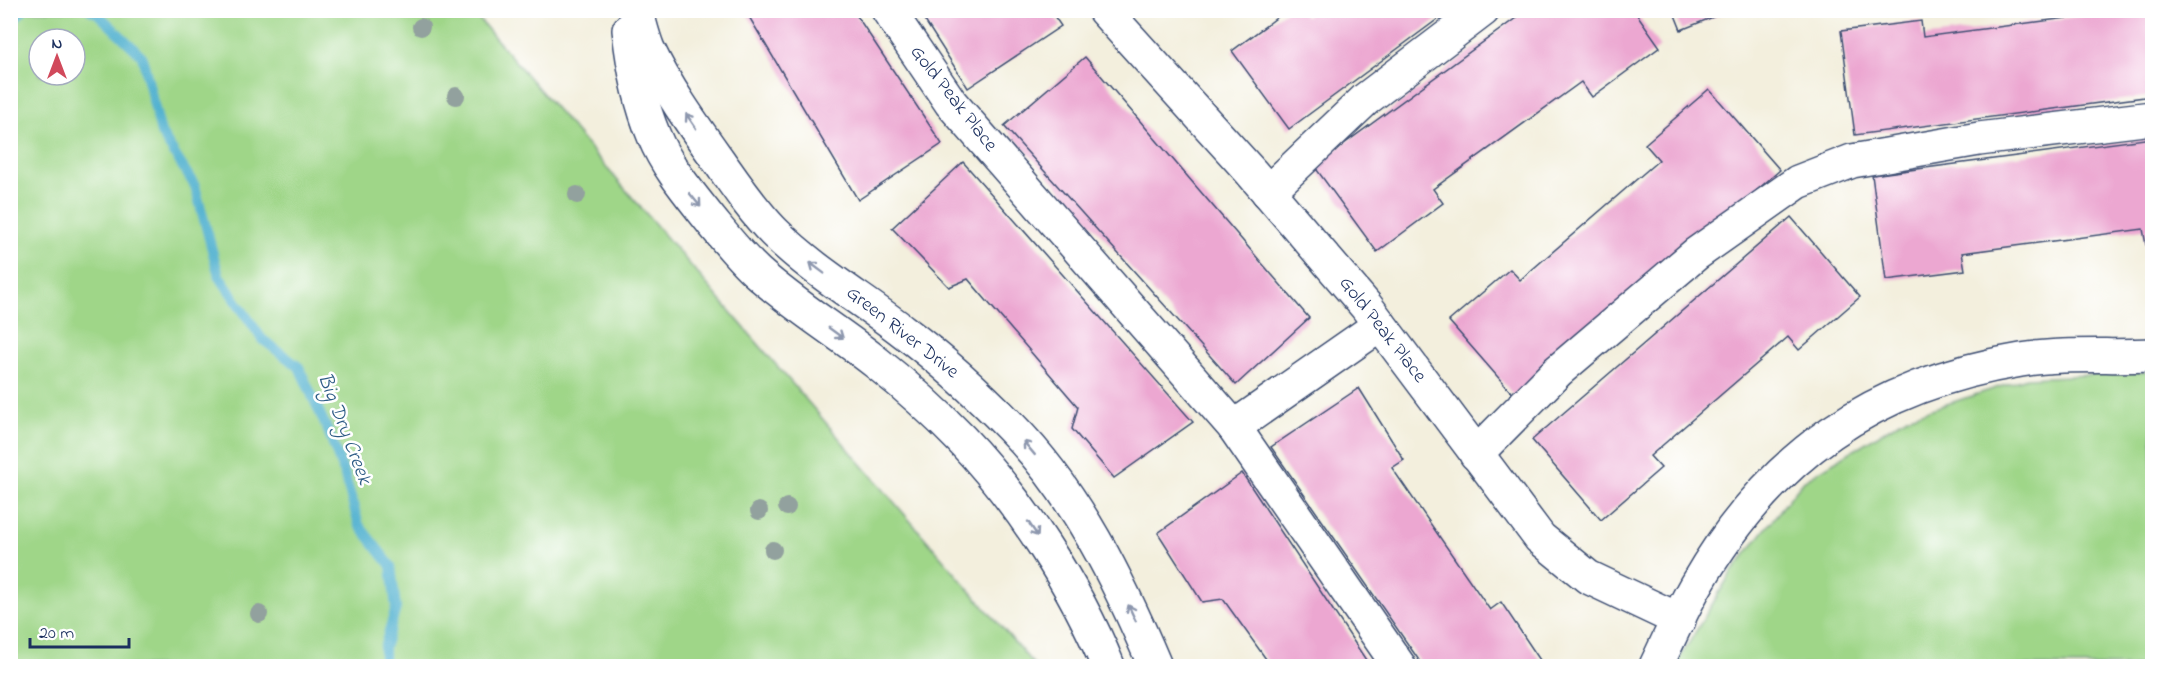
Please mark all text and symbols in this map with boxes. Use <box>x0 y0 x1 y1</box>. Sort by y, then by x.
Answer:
north arrow <box>27 27 87 87</box>
text: N <box>52 32 63 56</box>
street label: Gold Peak Place <box>902 40 1004 158</box>
one-way arrow <box>685 113 697 129</box>
one-way arrow <box>688 192 701 208</box>
one-way arrow <box>809 262 825 275</box>
street label: Gold Peak Place <box>1331 271 1433 389</box>
street label: Green River Drive <box>839 280 965 386</box>
one-way arrow <box>828 327 844 339</box>
water label: Big Dry Creek <box>308 369 379 490</box>
one-way arrow <box>1022 441 1036 456</box>
one-way arrow <box>1026 521 1039 538</box>
one-way arrow <box>1126 604 1137 622</box>
scale bar <box>30 611 129 649</box>
text: 20 m <box>39 621 74 647</box>

